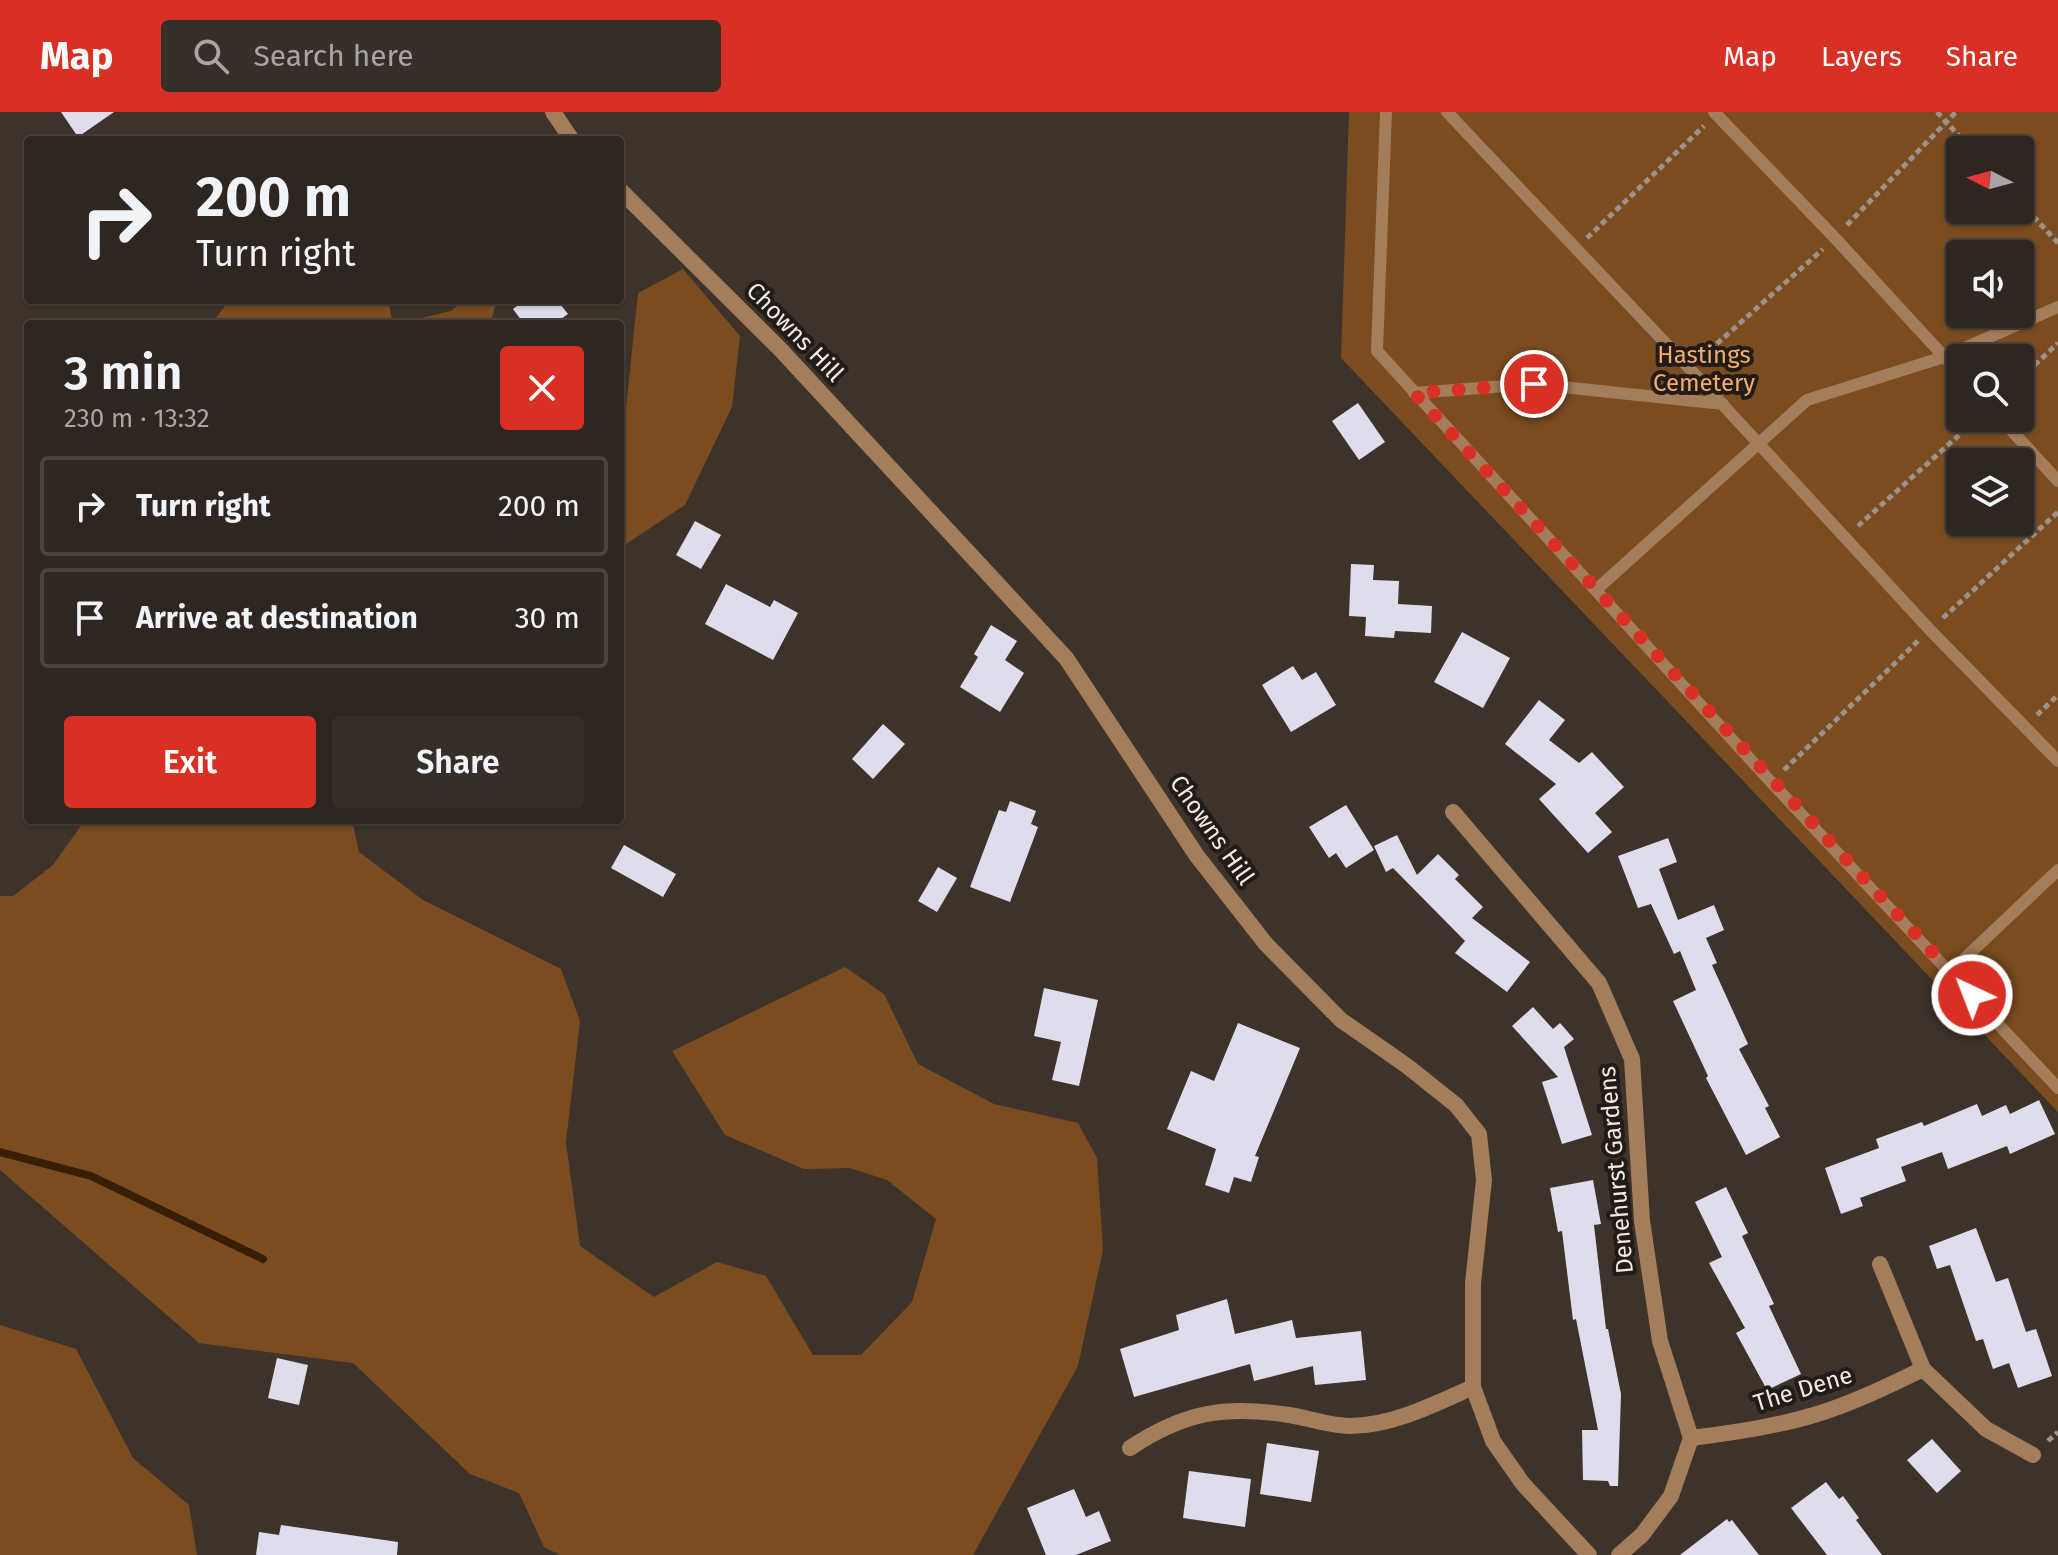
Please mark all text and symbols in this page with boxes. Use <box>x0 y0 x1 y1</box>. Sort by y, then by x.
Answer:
search box <box>161 20 721 92</box>
text: Map <box>40 33 113 79</box>
icon: search <box>189 34 233 78</box>
text: Search here <box>253 38 414 74</box>
text: Map <box>1723 40 1777 73</box>
text: Layers <box>1821 40 1902 73</box>
text: Share <box>1946 40 2018 73</box>
north arrow <box>1946 136 2034 224</box>
map controls <box>1946 136 2034 536</box>
text: 200 m <box>196 164 351 231</box>
icon: right <box>64 168 168 272</box>
text: Turn right <box>196 232 356 276</box>
button: sound <box>1946 240 2034 328</box>
street label: Chowns Hill <box>741 276 849 388</box>
park label: Hastings Cemetery <box>1653 341 1755 397</box>
text: 3 min <box>64 344 182 402</box>
button: search <box>1946 344 2034 432</box>
button: close <box>500 346 584 430</box>
pin <box>1500 350 1568 418</box>
icon: arrive <box>1512 362 1556 406</box>
text: 230 m · 13:32 <box>64 403 210 434</box>
button: layers <box>1946 448 2034 536</box>
icon: right <box>68 484 112 528</box>
text: Turn right <box>136 488 271 524</box>
text: 200 m <box>498 488 580 524</box>
icon: arrive <box>68 596 112 640</box>
text: Arrive at destination <box>136 600 418 636</box>
text: 30 m <box>515 600 580 636</box>
button: Exit <box>64 716 316 808</box>
button: Share <box>332 716 584 808</box>
street label: Chowns Hill <box>1164 770 1260 890</box>
position arrow <box>1930 953 2014 1037</box>
street label: Denehurst Gardens <box>1593 1065 1639 1275</box>
street label: The Dene <box>1750 1361 1856 1417</box>

